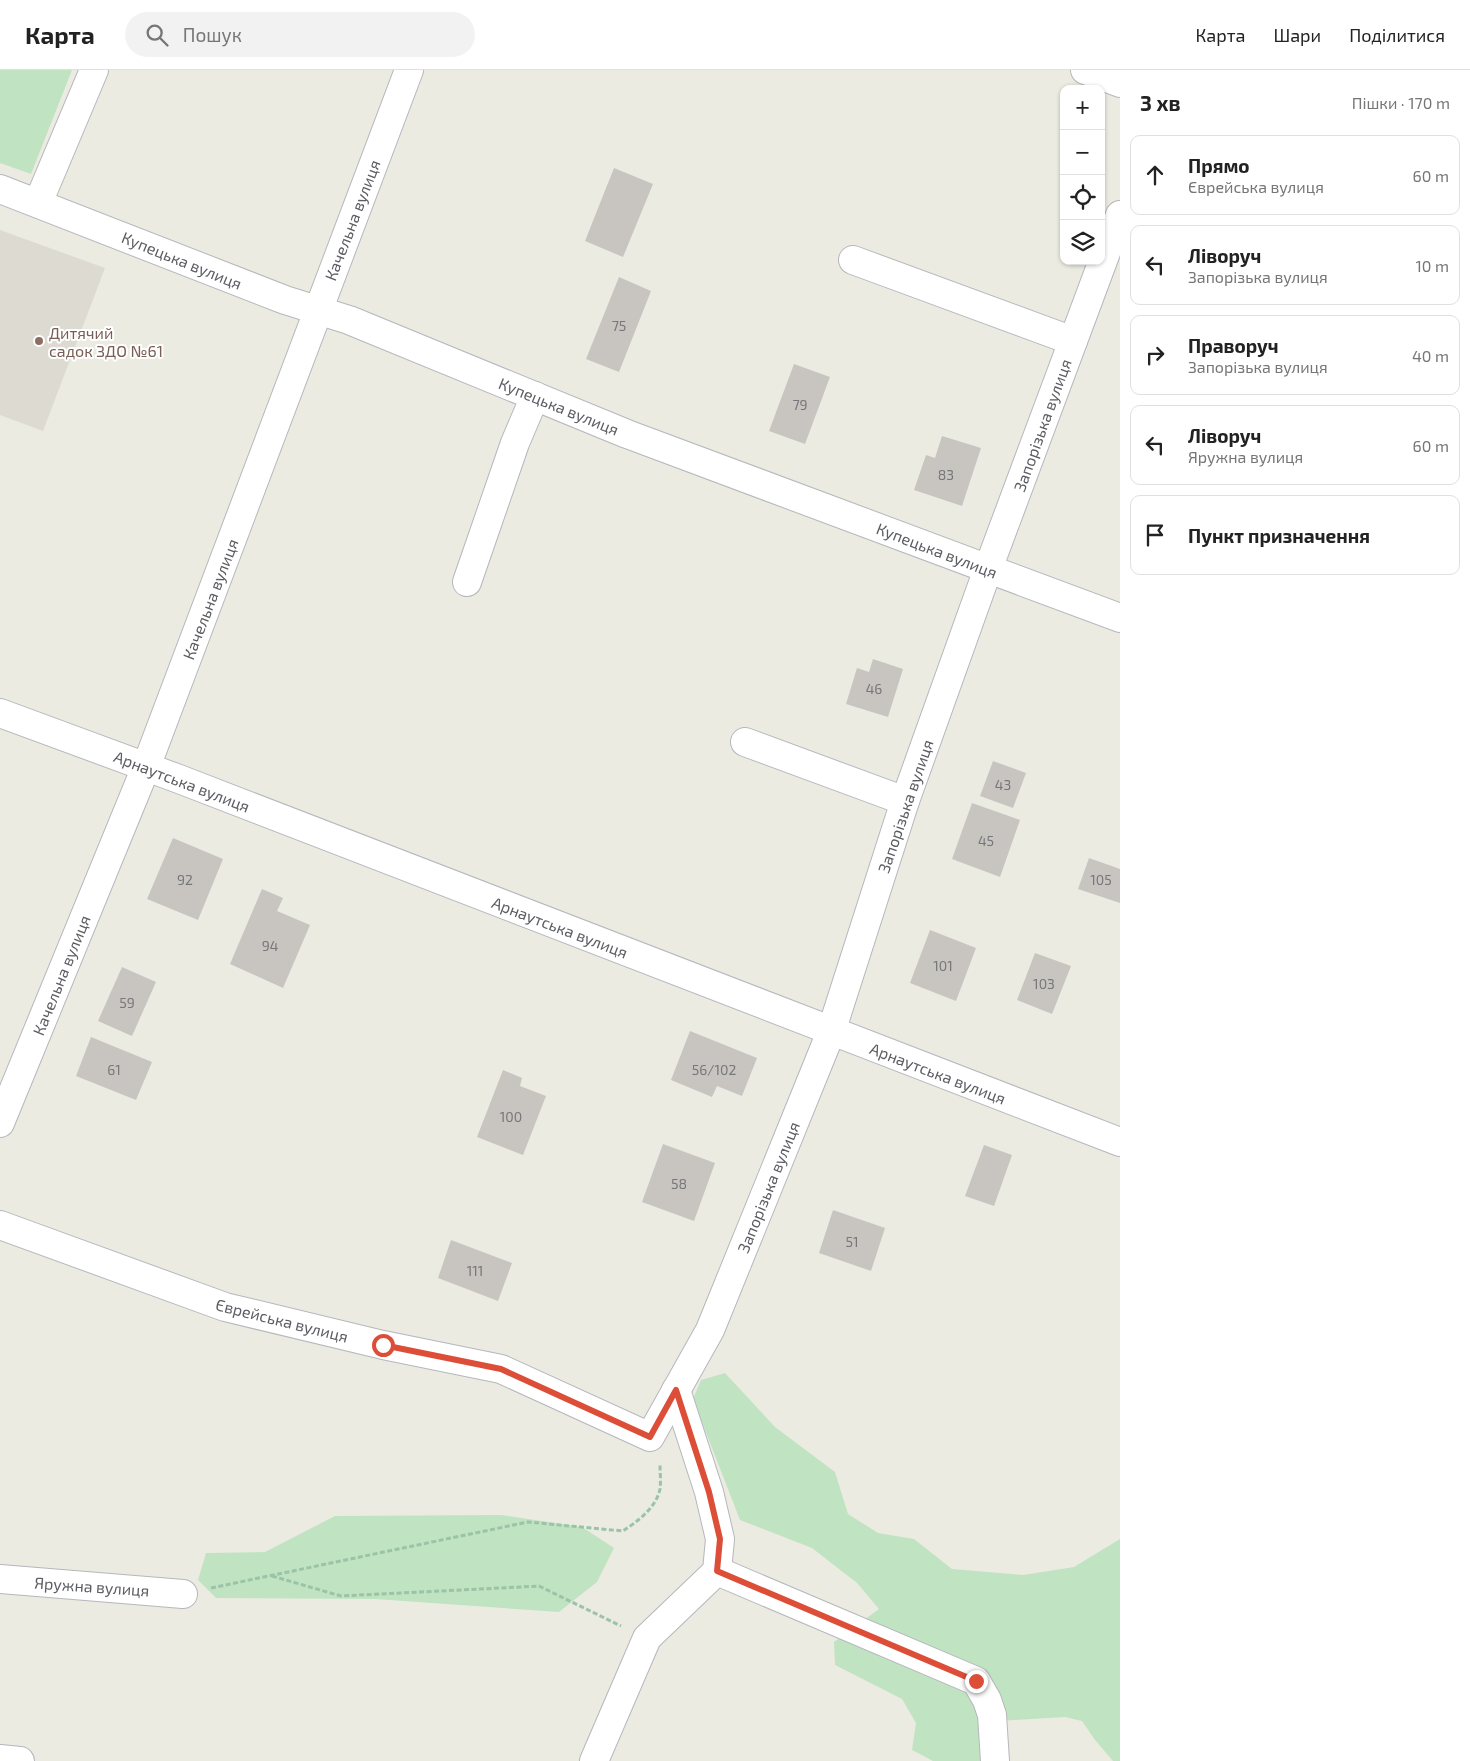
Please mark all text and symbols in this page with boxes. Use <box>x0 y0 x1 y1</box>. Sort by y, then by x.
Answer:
search box <box>125 12 475 57</box>
text: Карта <box>25 20 95 49</box>
icon: search <box>143 21 171 49</box>
text: Пошук <box>183 23 242 46</box>
text: Карта <box>1195 24 1245 46</box>
text: Шари <box>1273 24 1321 46</box>
text: Поділитися <box>1349 24 1445 46</box>
map controls <box>1060 85 1105 265</box>
button: + <box>1060 85 1105 130</box>
text: 3 хв <box>1140 90 1180 115</box>
text: Пішки · 170 m <box>1352 93 1450 112</box>
button: − <box>1060 130 1105 175</box>
text: Прямо <box>1188 154 1250 177</box>
street label: Качельна вулиця <box>320 157 385 283</box>
icon: ahead <box>1141 161 1169 189</box>
text: 60 m <box>1413 166 1449 185</box>
button: locate <box>1060 175 1105 220</box>
text: Єврейська вулиця <box>1188 177 1324 196</box>
button: layers <box>1060 220 1105 265</box>
street label: Купецька вулиця <box>119 227 245 294</box>
text: Ліворуч <box>1188 244 1261 267</box>
icon: left <box>1141 251 1169 279</box>
text: 10 m <box>1415 256 1449 275</box>
text: Запорізька вулиця <box>1188 267 1328 286</box>
house number: 75 <box>612 317 626 334</box>
place label: Дитячий садок ЗДО №61 <box>49 323 163 360</box>
text: Праворуч <box>1188 334 1279 357</box>
marker: Дитячий садок ЗДО №61 <box>33 335 45 347</box>
icon: right <box>1141 341 1169 369</box>
text: 40 m <box>1412 346 1449 365</box>
street label: Запорізька вулиця <box>1009 356 1076 494</box>
text: Запорізька вулиця <box>1188 357 1328 376</box>
street label: Купецька вулиця <box>496 373 622 440</box>
house number: 79 <box>792 396 808 413</box>
text: Ліворуч <box>1188 424 1261 447</box>
icon: left <box>1141 431 1169 459</box>
text: 60 m <box>1413 436 1449 455</box>
text: Яружна вулиця <box>1188 447 1303 466</box>
house number: 83 <box>938 466 954 483</box>
street label: Купецька вулиця <box>874 518 1000 583</box>
icon: arrive <box>1141 521 1169 549</box>
text: Пункт призначення <box>1188 524 1370 547</box>
street label: Качельна вулиця <box>178 536 243 662</box>
house number: 46 <box>866 680 882 697</box>
street label: Запорізька вулиця <box>873 737 938 876</box>
street label: Арнаутська вулиця <box>111 746 253 817</box>
house number: 43 <box>995 776 1011 793</box>
house number: 45 <box>978 832 994 849</box>
house number: 92 <box>177 871 193 888</box>
house number: 105 <box>1090 871 1112 888</box>
street label: Арнаутська вулиця <box>489 892 631 963</box>
street label: Качельна вулиця <box>28 912 95 1038</box>
house number: 94 <box>262 937 278 954</box>
house number: 101 <box>933 957 953 974</box>
house number: 103 <box>1033 975 1055 992</box>
house number: 59 <box>119 994 135 1011</box>
street label: Арнаутська вулиця <box>867 1038 1009 1109</box>
house number: 61 <box>107 1061 121 1078</box>
house number: 56/102 <box>692 1061 736 1078</box>
house number: 100 <box>500 1108 522 1125</box>
street label: Запорізька вулиця <box>733 1119 804 1256</box>
house number: 58 <box>671 1175 687 1192</box>
house number: 51 <box>845 1233 859 1250</box>
house number: 111 <box>467 1262 483 1279</box>
street label: Єврейська вулиця <box>214 1294 350 1347</box>
route start <box>372 1334 395 1357</box>
street label: Яружна вулиця <box>34 1573 150 1600</box>
route end <box>965 1670 988 1693</box>

